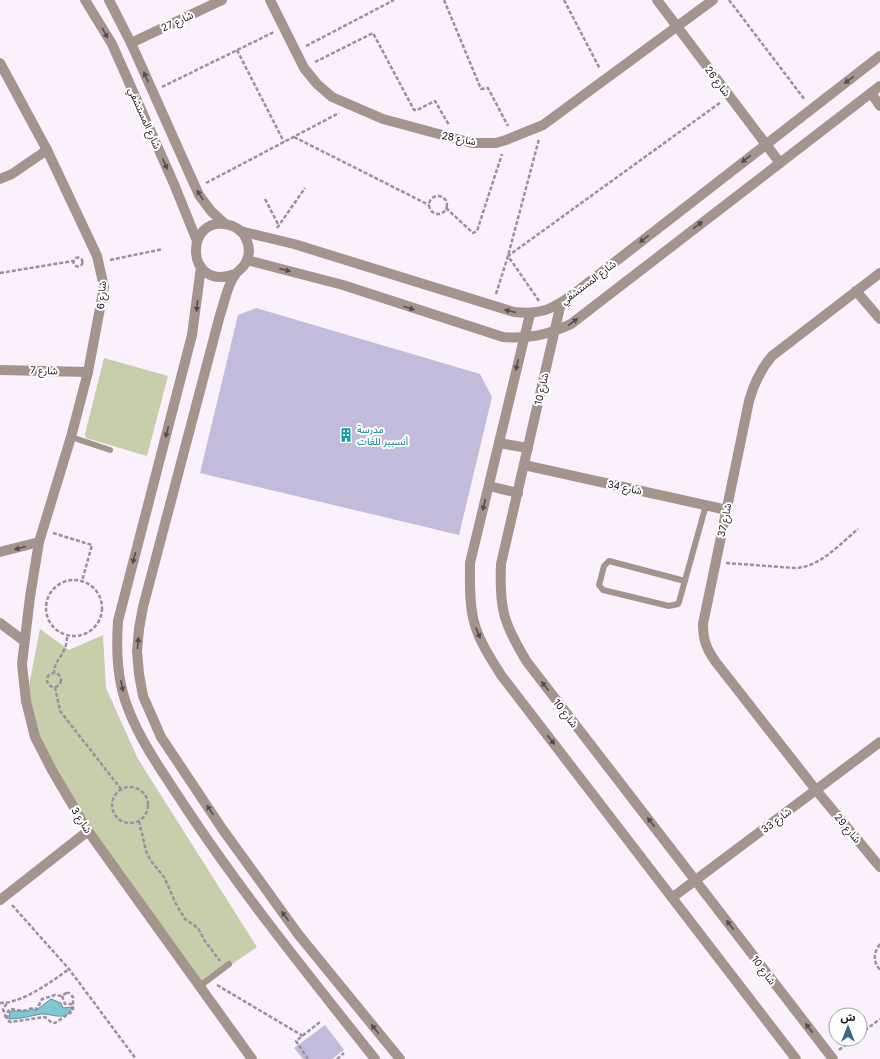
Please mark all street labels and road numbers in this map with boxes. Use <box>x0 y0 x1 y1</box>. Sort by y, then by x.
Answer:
street label: شارع 27 <box>159 8 196 35</box>
street label: شارع 26 <box>701 64 733 100</box>
street label: شارع المستشفي <box>124 85 164 152</box>
street label: شارع 28 <box>440 129 477 149</box>
street label: شارع المستشفي <box>558 257 620 309</box>
street label: شارع 6 <box>94 280 110 310</box>
street label: شارع 7 <box>30 364 58 378</box>
street label: شارع 10 <box>531 372 553 407</box>
street label: شارع 34 <box>606 477 643 498</box>
street label: شارع 37 <box>715 502 735 538</box>
street label: شارع 10 <box>550 696 581 731</box>
street label: شارع 3 <box>68 805 95 836</box>
street label: شارع 33 <box>759 805 795 837</box>
street label: شارع 29 <box>831 811 864 847</box>
street label: شارع 10 <box>748 953 779 988</box>

